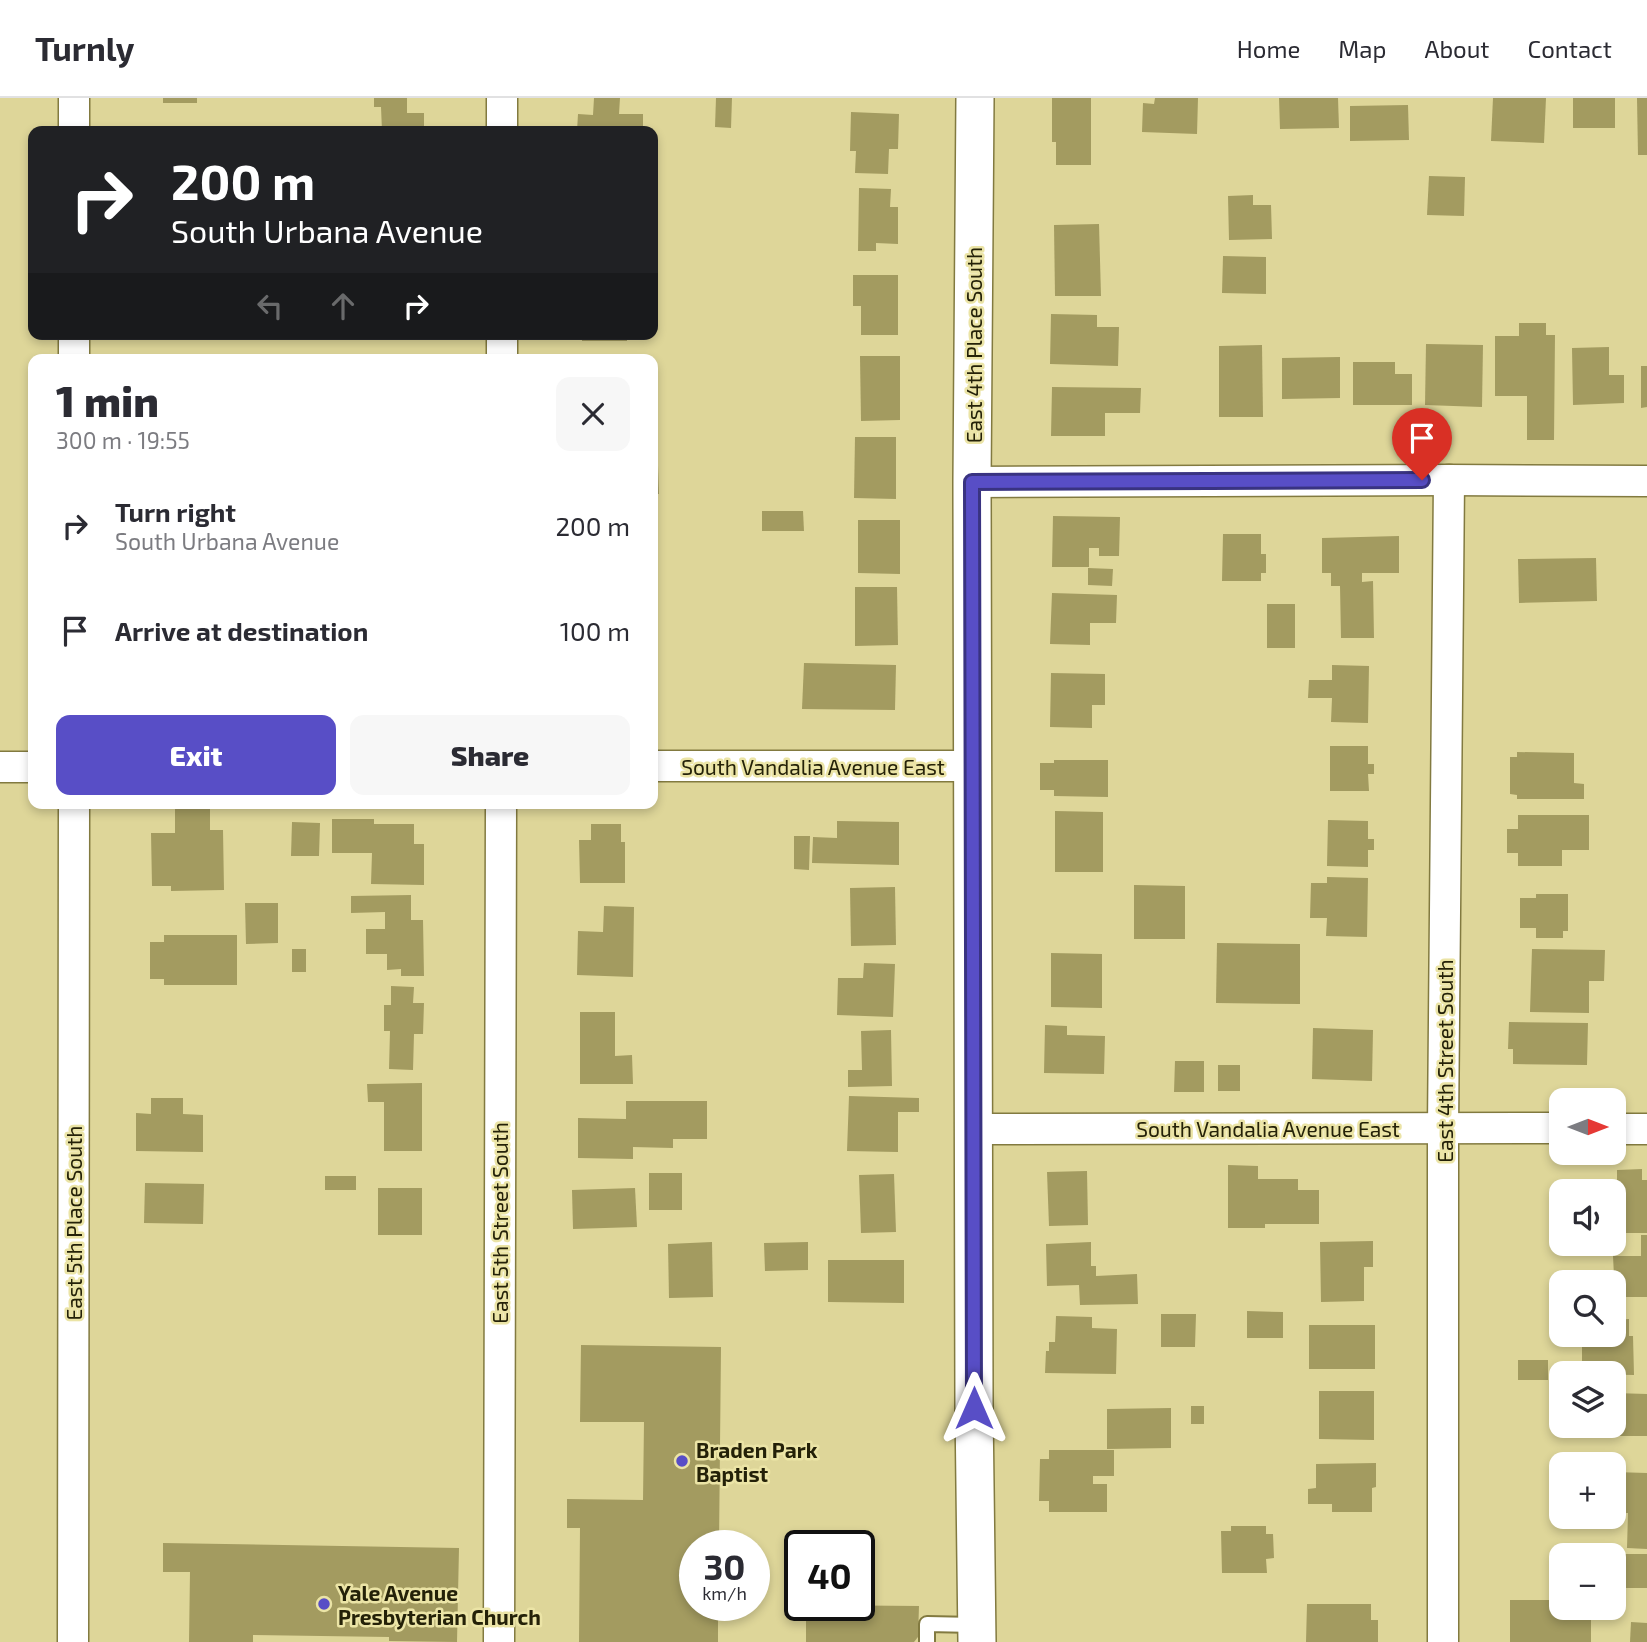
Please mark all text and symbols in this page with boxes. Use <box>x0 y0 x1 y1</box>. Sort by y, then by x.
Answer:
text: Turnly <box>35 28 134 68</box>
text: Home <box>1237 34 1300 63</box>
text: Map <box>1338 34 1386 63</box>
text: About <box>1424 34 1490 63</box>
text: Contact <box>1528 34 1612 63</box>
text: 200 m <box>171 151 315 210</box>
icon: right <box>56 154 147 245</box>
text: South Urbana Avenue <box>171 211 483 249</box>
street label: East 4th Place South <box>961 247 986 443</box>
icon: left <box>251 287 289 325</box>
icon: ahead <box>324 287 362 325</box>
icon: right <box>397 287 435 325</box>
text: 1 min <box>56 375 159 425</box>
button: close <box>556 377 630 451</box>
pin <box>1392 408 1452 480</box>
icon: arrive <box>1403 419 1441 457</box>
text: 300 m · 19:55 <box>56 426 190 454</box>
text: Turn right <box>115 496 236 527</box>
icon: right <box>56 507 94 545</box>
text: 200 m <box>555 510 630 541</box>
text: South Urbana Avenue <box>115 527 339 555</box>
icon: arrive <box>56 612 94 650</box>
text: Arrive at destination <box>115 615 368 646</box>
text: 100 m <box>560 615 630 646</box>
button: Exit <box>56 715 336 795</box>
button: Share <box>350 715 630 795</box>
street label: South Vandalia Avenue East <box>681 754 945 779</box>
street label: East 4th Street South <box>1432 959 1457 1163</box>
north arrow <box>1549 1088 1626 1166</box>
map controls <box>1549 1088 1626 1620</box>
street label: South Vandalia Avenue East <box>1136 1116 1400 1141</box>
street label: East 5th Street South <box>487 1122 512 1324</box>
street label: East 5th Place South <box>61 1126 86 1320</box>
button: sound <box>1549 1179 1626 1256</box>
button: search <box>1549 1270 1626 1347</box>
button: layers <box>1549 1361 1626 1438</box>
position arrow <box>937 1371 1011 1445</box>
place label: Braden Park Baptist <box>696 1437 818 1486</box>
button: + <box>1549 1452 1626 1529</box>
marker: Braden Park Baptist <box>674 1453 690 1469</box>
speed limit sign: 40 <box>784 1530 875 1621</box>
button: − <box>1549 1543 1626 1620</box>
text: 30 <box>704 1545 745 1587</box>
place label: Yale Avenue Presbyterian Church <box>338 1580 541 1630</box>
text: km/h <box>702 1582 747 1604</box>
marker: Yale Avenue Presbyterian Church <box>316 1596 332 1612</box>

